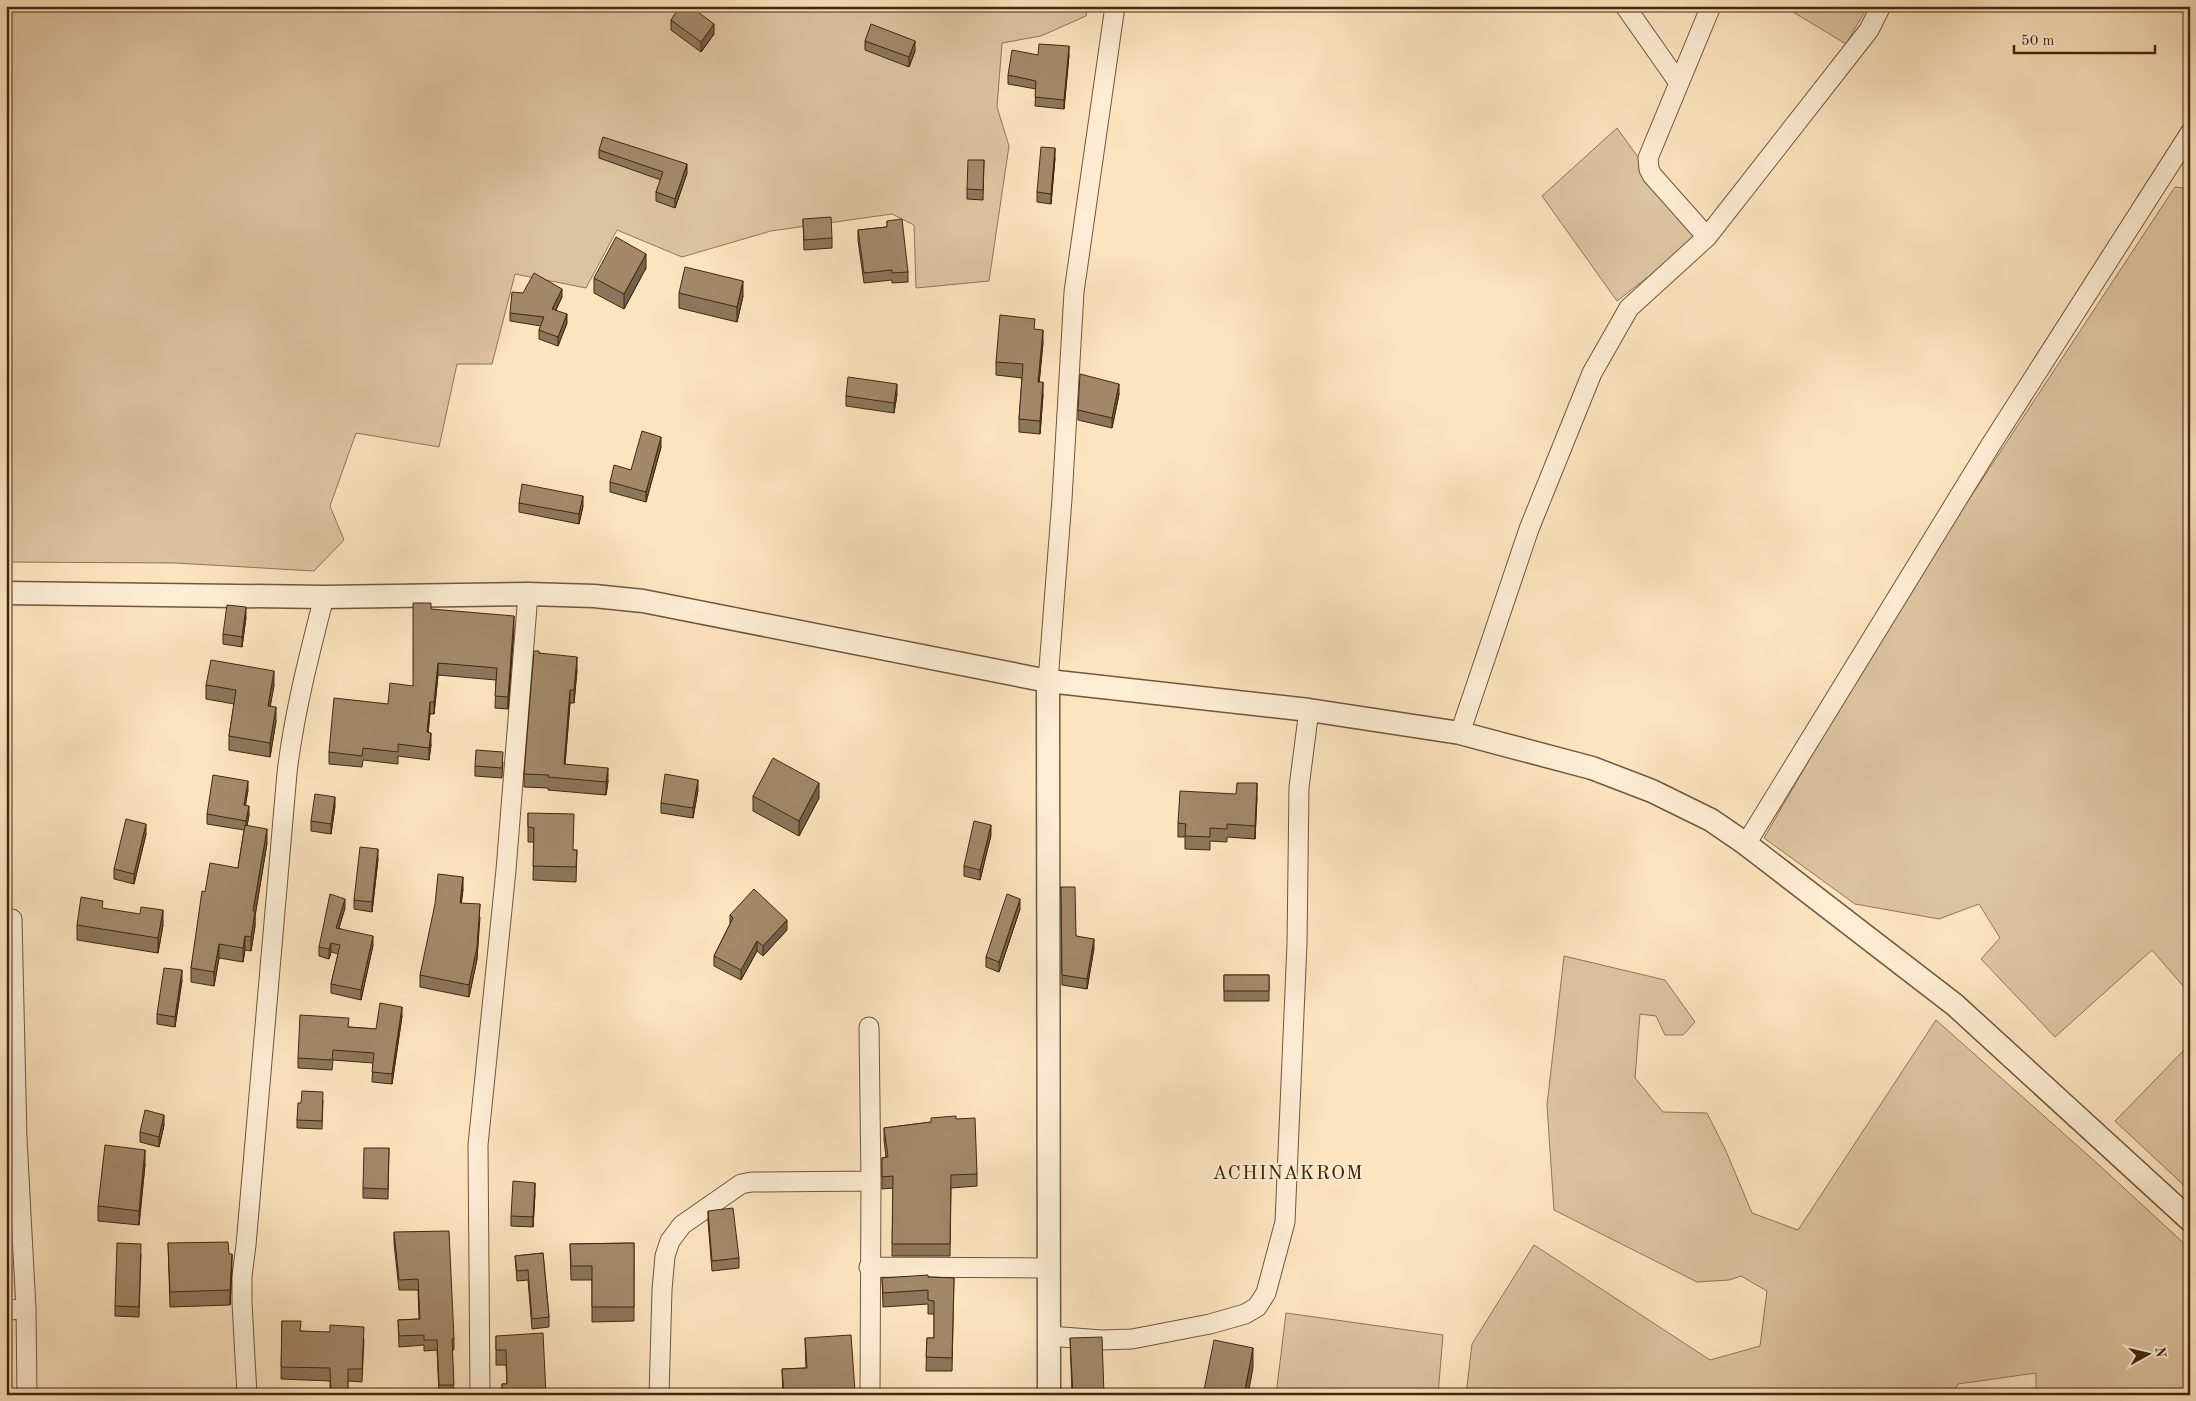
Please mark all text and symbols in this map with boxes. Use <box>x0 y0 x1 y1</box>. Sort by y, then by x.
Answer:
scale bar <box>2014 22 2155 54</box>
text: 50 m <box>2021 34 2055 49</box>
district label: ACHINAKROM <box>1212 1164 1364 1184</box>
north arrow <box>2124 1328 2174 1378</box>
text: N <box>2152 1346 2168 1359</box>

